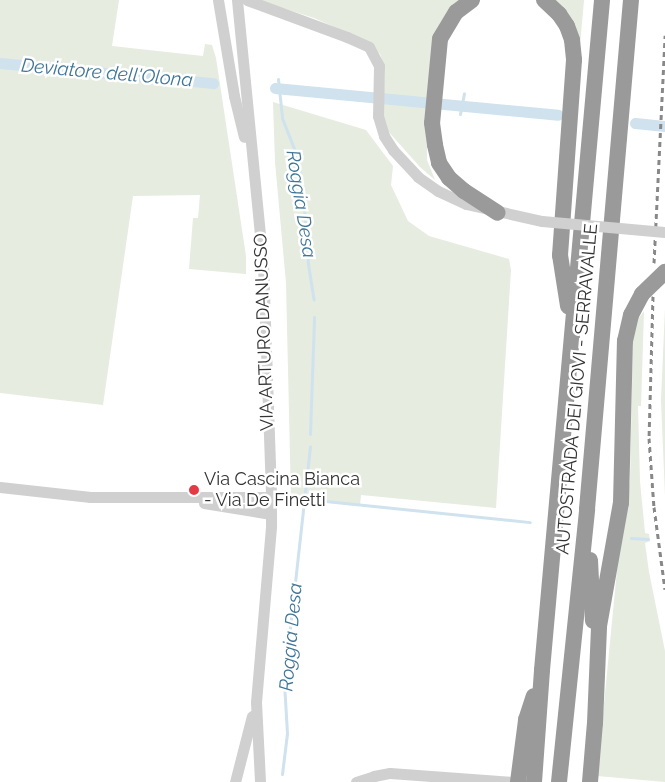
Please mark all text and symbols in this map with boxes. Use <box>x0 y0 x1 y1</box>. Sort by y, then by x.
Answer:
water label: Deviatore dell'Olona <box>20 54 194 92</box>
water label: Roggia Desa <box>281 149 321 259</box>
street label: AUTOSTRADA DEI GIOVI - SERRAVALLE <box>552 222 602 556</box>
street label: VIA ARTURO DANUSSO <box>250 232 278 432</box>
place label: Via Cascina Bianca - Via De Finetti <box>204 469 360 512</box>
marker: Via Cascina Bianca - Via De Finetti <box>188 484 200 496</box>
water label: Roggia Desa <box>275 582 307 692</box>

